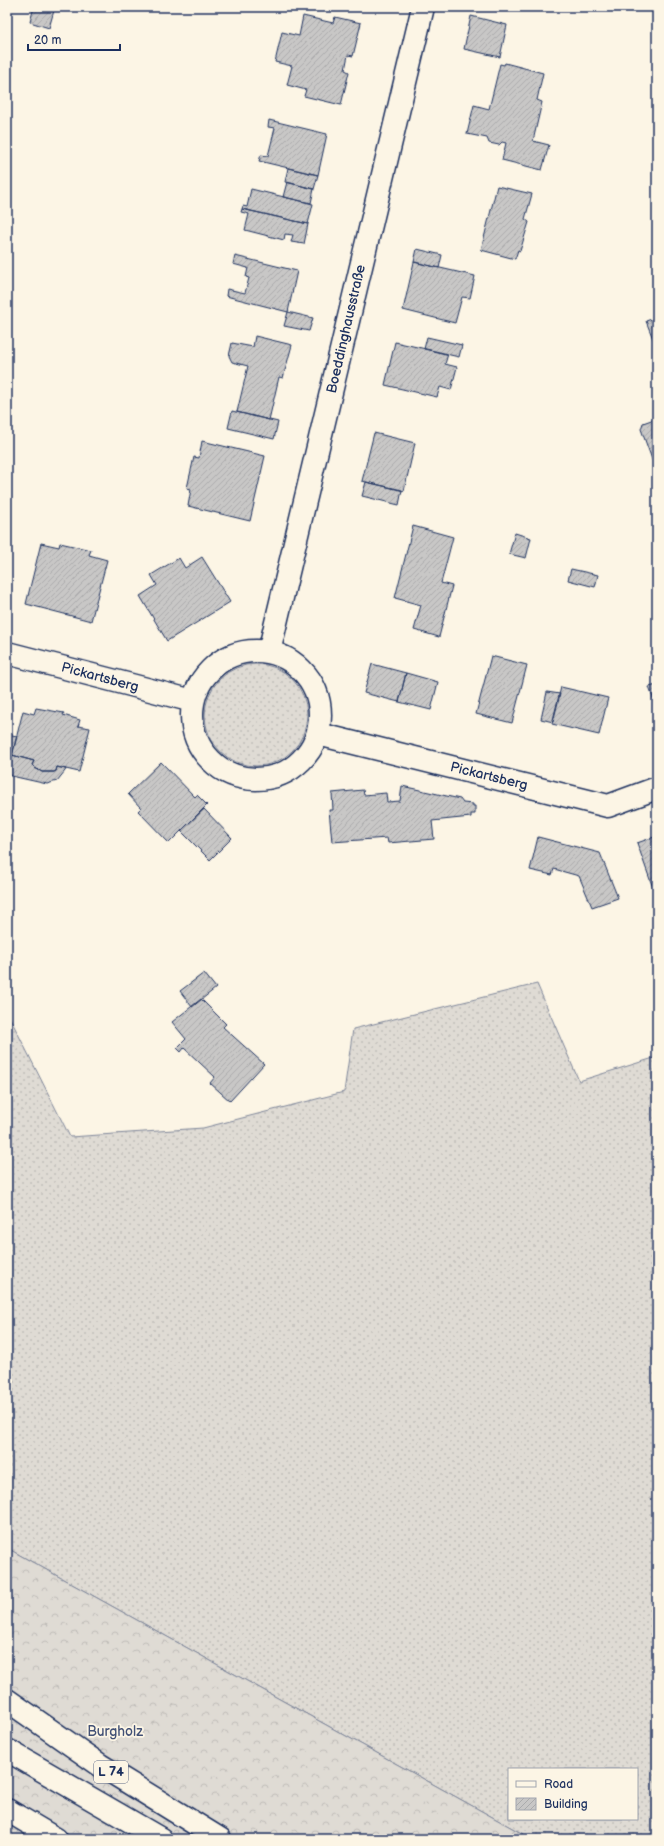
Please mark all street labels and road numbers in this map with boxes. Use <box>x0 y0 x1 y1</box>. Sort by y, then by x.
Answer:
street label: Boeddinghausstraße <box>323 263 369 395</box>
street label: Pickartsberg <box>59 659 141 695</box>
street label: Pickartsberg <box>448 758 530 794</box>
road number: L 74 <box>94 1761 128 1783</box>

